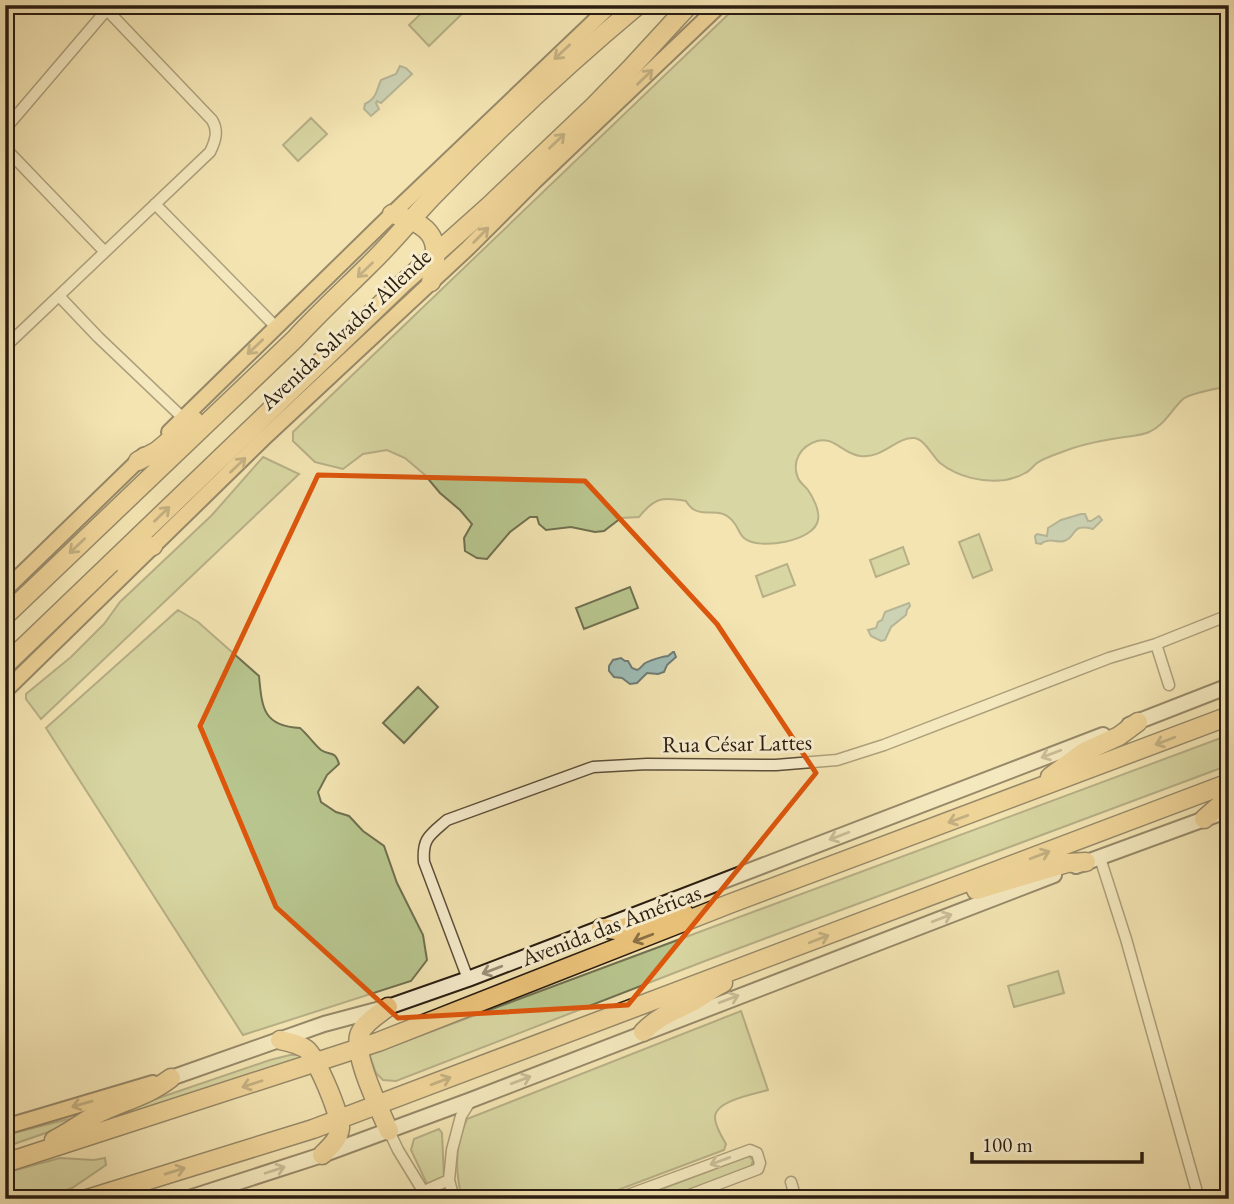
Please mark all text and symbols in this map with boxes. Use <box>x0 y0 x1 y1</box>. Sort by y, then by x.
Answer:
one-way arrow <box>554 44 571 61</box>
one-way arrow <box>636 69 653 86</box>
one-way arrow <box>548 133 565 150</box>
one-way arrow <box>472 227 489 244</box>
street label: Avenida Salvador Allende <box>252 242 437 417</box>
one-way arrow <box>356 261 373 278</box>
one-way arrow <box>247 339 264 356</box>
one-way arrow <box>229 456 246 473</box>
one-way arrow <box>153 505 170 522</box>
one-way arrow <box>69 538 86 555</box>
street label: Rua César Lattes <box>662 727 812 759</box>
one-way arrow <box>1155 735 1176 748</box>
one-way arrow <box>1041 749 1063 762</box>
one-way arrow <box>948 814 970 826</box>
one-way arrow <box>829 831 850 843</box>
one-way arrow <box>1029 847 1051 860</box>
street label: Avenida das Américas <box>516 877 705 974</box>
one-way arrow <box>930 910 952 923</box>
one-way arrow <box>808 931 830 944</box>
one-way arrow <box>633 933 654 946</box>
one-way arrow <box>482 964 503 977</box>
one-way arrow <box>718 992 740 1005</box>
one-way arrow <box>430 1073 452 1086</box>
one-way arrow <box>510 1073 532 1086</box>
one-way arrow <box>241 1078 263 1091</box>
one-way arrow <box>72 1098 94 1111</box>
scale bar <box>972 1120 1141 1164</box>
text: 100 m <box>982 1131 1033 1158</box>
one-way arrow <box>709 1156 731 1168</box>
one-way arrow <box>263 1163 285 1176</box>
one-way arrow <box>164 1164 186 1177</box>

